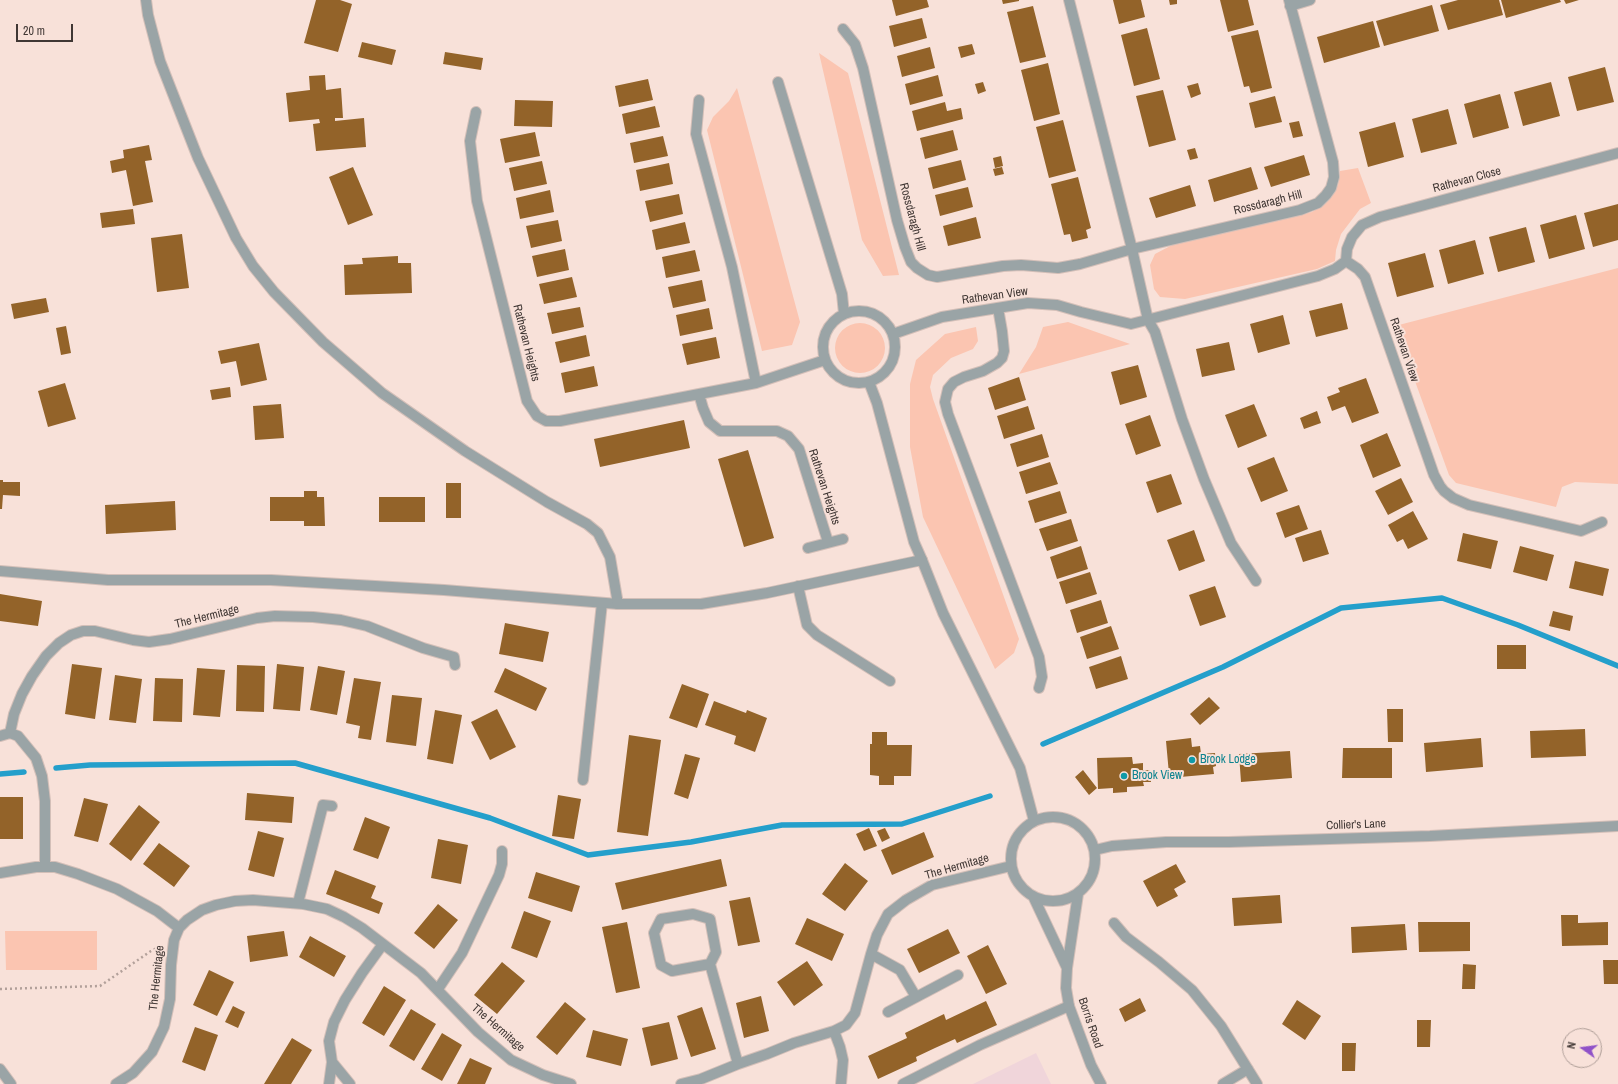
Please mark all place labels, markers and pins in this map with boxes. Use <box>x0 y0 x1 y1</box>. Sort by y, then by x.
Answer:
place label: Brook Lodge <box>1200 753 1256 767</box>
marker: Brook Lodge <box>1187 755 1197 765</box>
place label: Brook View <box>1132 769 1182 783</box>
marker: Brook View <box>1119 771 1129 781</box>

